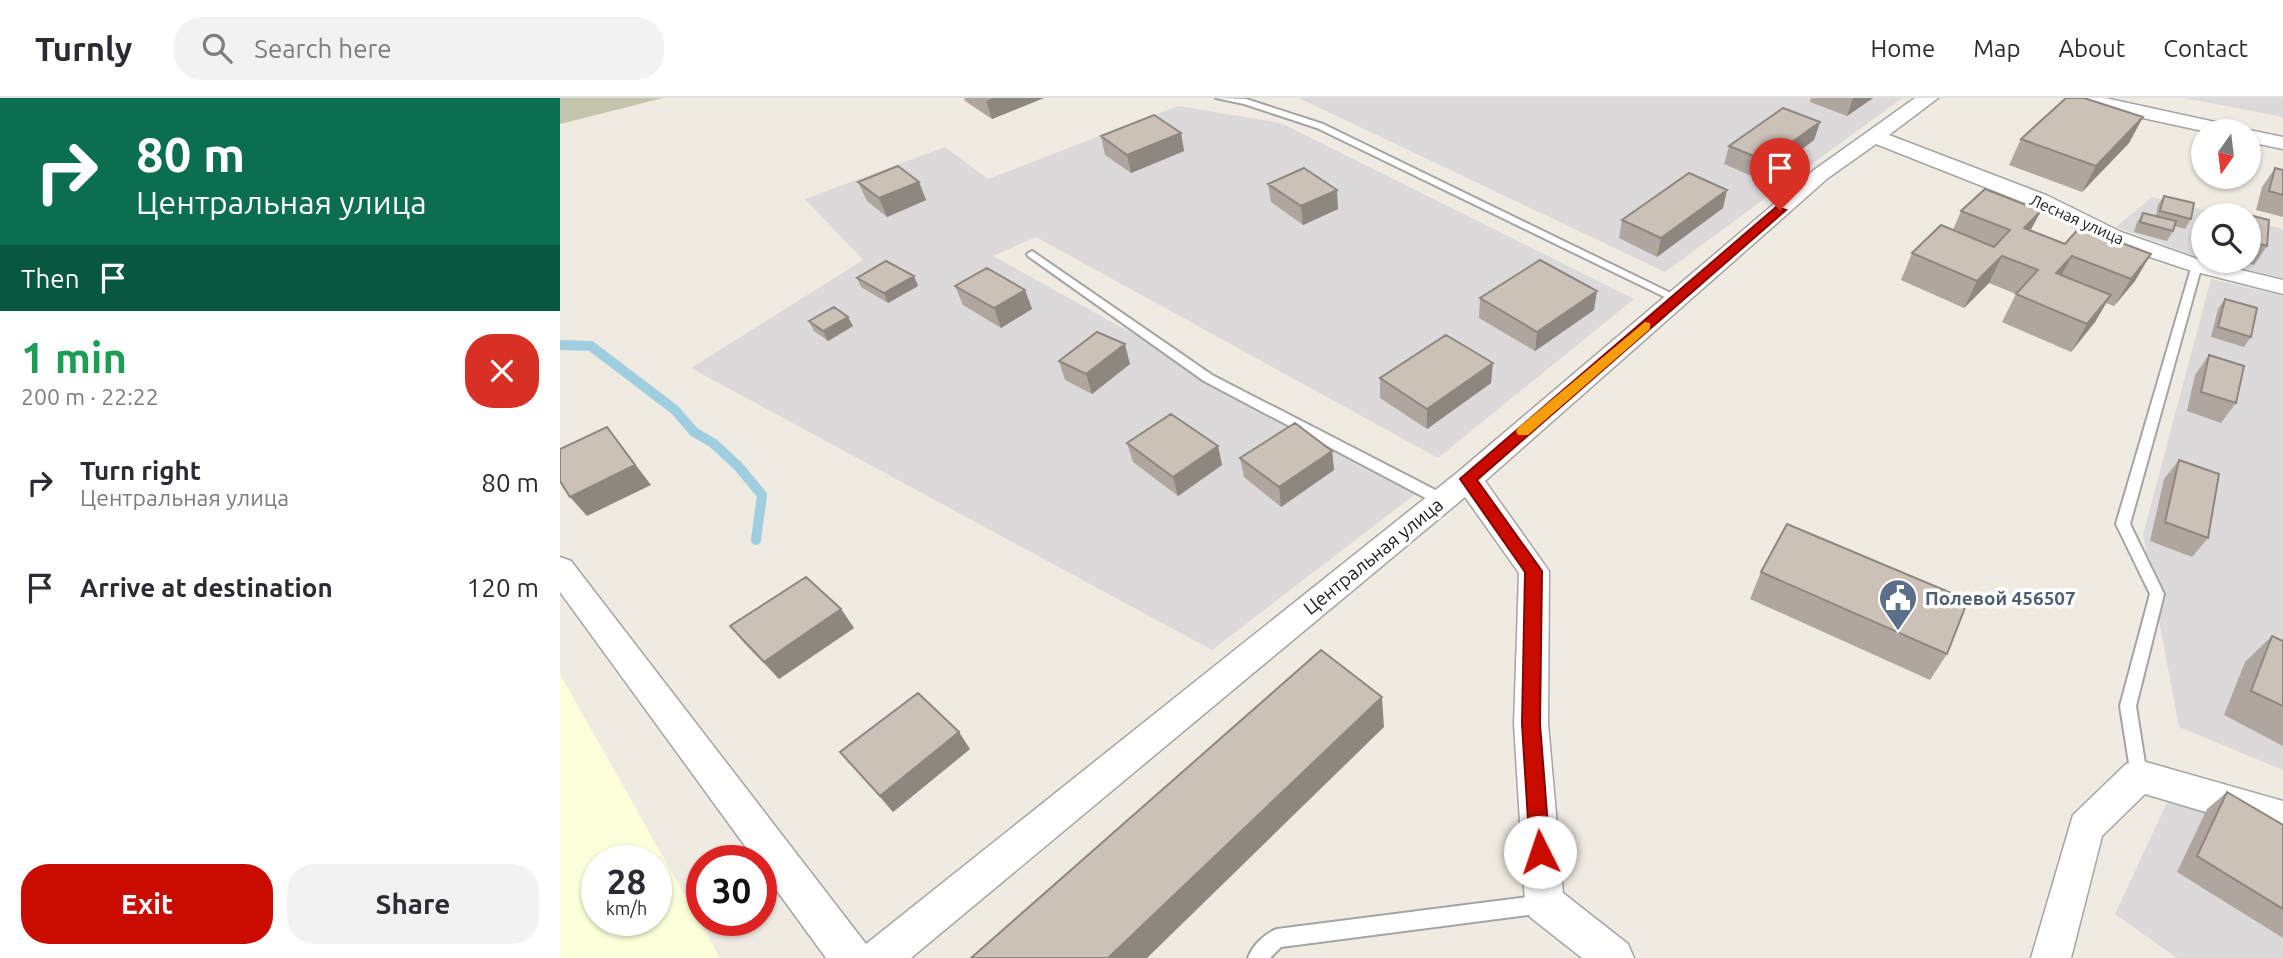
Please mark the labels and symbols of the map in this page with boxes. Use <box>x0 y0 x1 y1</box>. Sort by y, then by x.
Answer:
north arrow <box>2191 119 2261 189</box>
pin <box>1750 138 1810 210</box>
street label: Лесная улица <box>2027 190 2127 248</box>
street label: Центральная улица <box>1299 493 1447 619</box>
public building icon: Полевой 456507 <box>1877 577 1919 632</box>
place label: Полевой 456507 <box>1925 587 2076 609</box>
position arrow <box>1503 815 1577 889</box>
speed limit sign: 30 <box>686 845 777 936</box>

